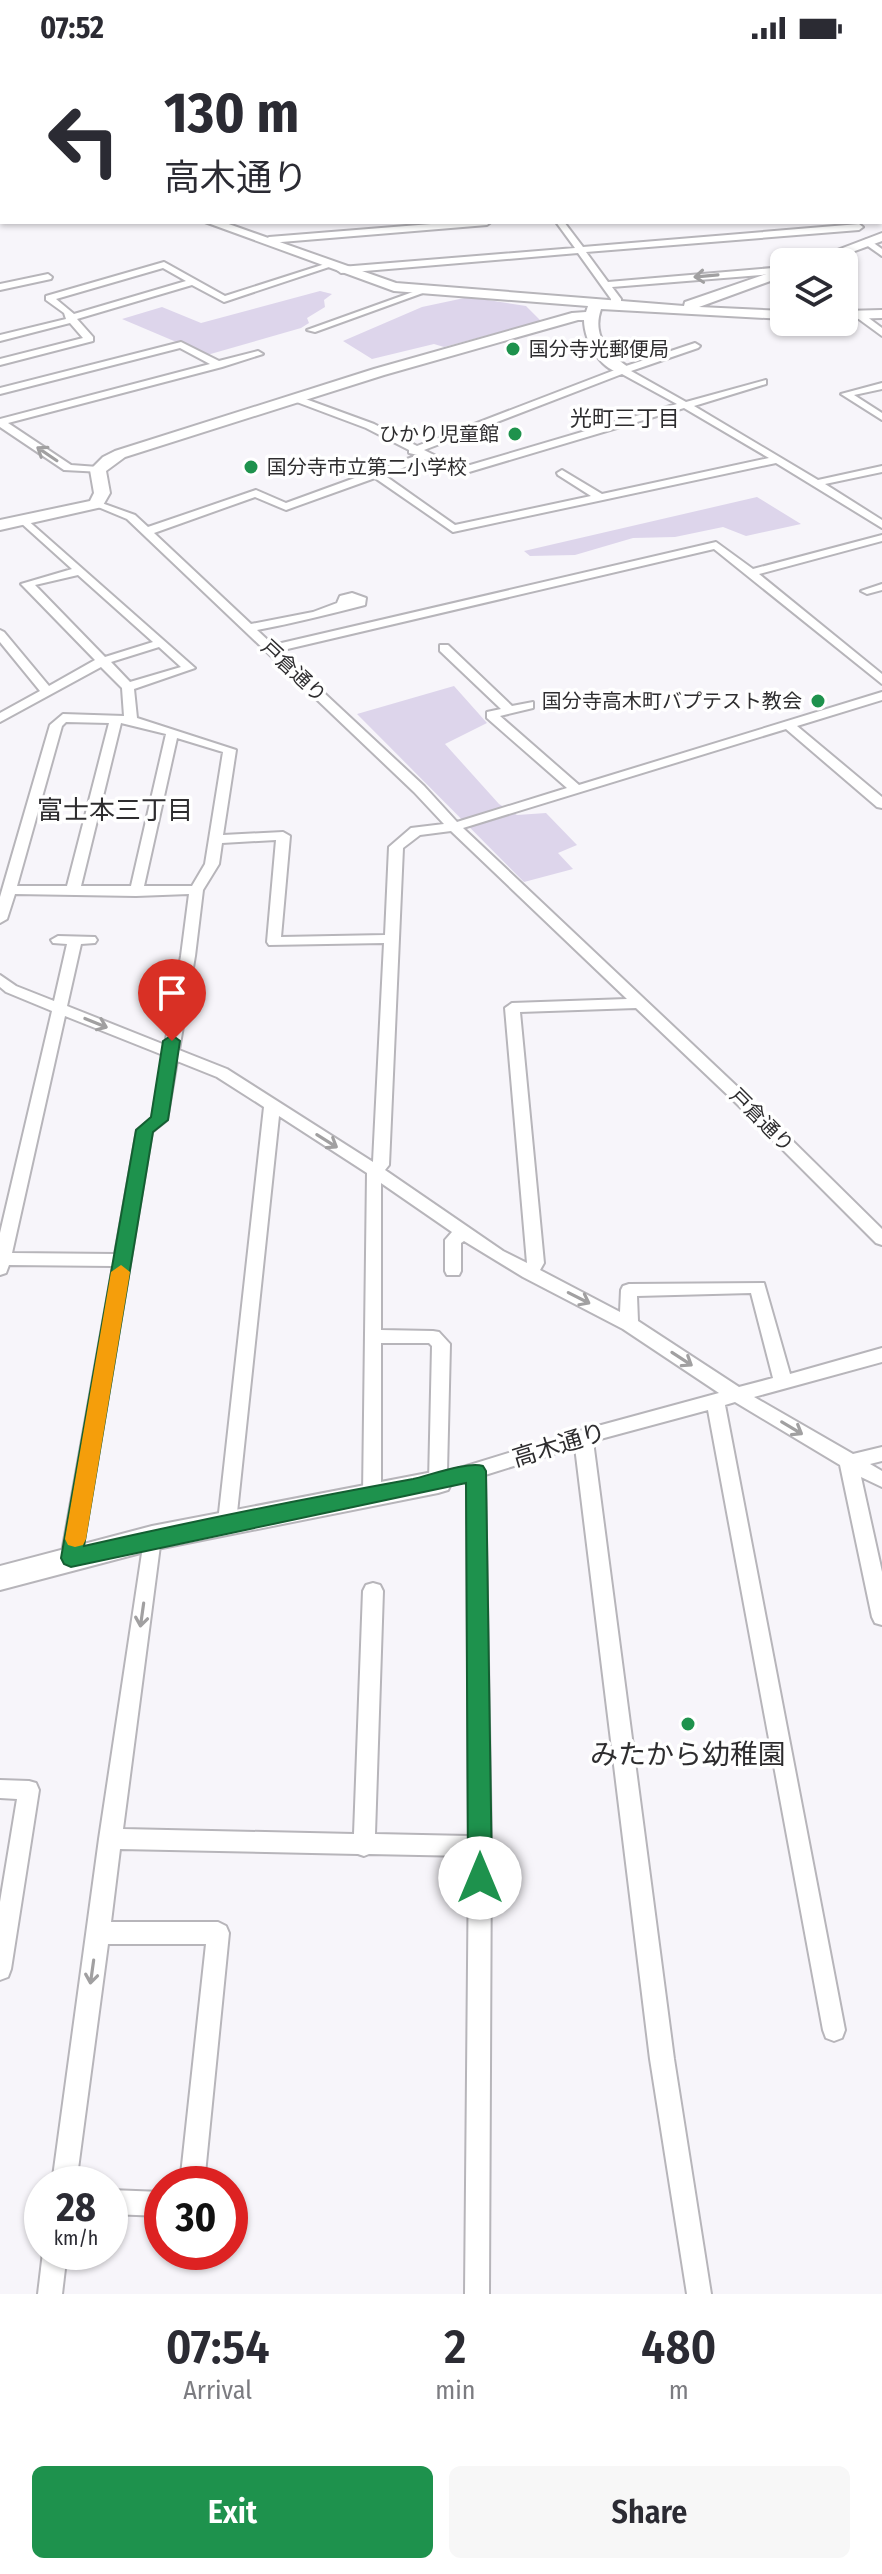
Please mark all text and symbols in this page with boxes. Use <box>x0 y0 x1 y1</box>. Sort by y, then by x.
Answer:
text: 07:52 <box>40 10 104 46</box>
text: 130 m <box>164 80 299 147</box>
icon: left <box>32 88 136 192</box>
text: 高木通り <box>164 156 308 200</box>
map controls <box>770 248 858 336</box>
button: layers <box>770 248 858 336</box>
one-way arrow <box>693 269 720 284</box>
place label: 国分寺光郵便局 <box>529 337 669 361</box>
marker: 国分寺光郵便局 <box>504 340 522 358</box>
district label: 光町三丁目 <box>570 405 680 432</box>
place label: ひかり児童館 <box>379 422 499 446</box>
marker: ひかり児童館 <box>506 425 524 443</box>
one-way arrow <box>36 445 58 462</box>
place label: 国分寺市立第二小学校 <box>267 455 467 479</box>
marker: 国分寺市立第二小学校 <box>242 458 260 476</box>
street label: 戸倉通り <box>257 635 331 707</box>
place label: 国分寺高木町バプテスト教会 <box>542 689 802 713</box>
marker: 国分寺高木町バプテスト教会 <box>809 692 827 710</box>
district label: 富士本三丁目 <box>37 795 193 826</box>
pin <box>138 959 206 1041</box>
icon: arrive <box>150 971 194 1015</box>
one-way arrow <box>83 1017 108 1031</box>
street label: 戸倉通り <box>725 1083 799 1157</box>
one-way arrow <box>315 1133 338 1149</box>
one-way arrow <box>566 1291 590 1307</box>
one-way arrow <box>670 1352 693 1368</box>
street label: 高木通り <box>509 1418 609 1472</box>
one-way arrow <box>780 1420 803 1436</box>
one-way arrow <box>134 1601 149 1628</box>
marker: みたから幼稚園 <box>679 1715 697 1733</box>
place label: みたから幼稚園 <box>590 1738 786 1771</box>
position arrow <box>438 1836 522 1920</box>
one-way arrow <box>84 1959 99 1984</box>
speed limit sign: 30 <box>144 2166 248 2270</box>
text: 28 <box>56 2184 96 2232</box>
text: km/h <box>54 2226 98 2250</box>
text: 07:54 <box>166 2318 270 2376</box>
text: 2 <box>444 2318 466 2376</box>
text: 480 <box>641 2318 716 2376</box>
text: Arrival <box>183 2375 252 2406</box>
text: min <box>435 2375 475 2406</box>
text: m <box>669 2375 689 2406</box>
button: Exit <box>32 2466 433 2558</box>
button: Share <box>449 2466 850 2558</box>

